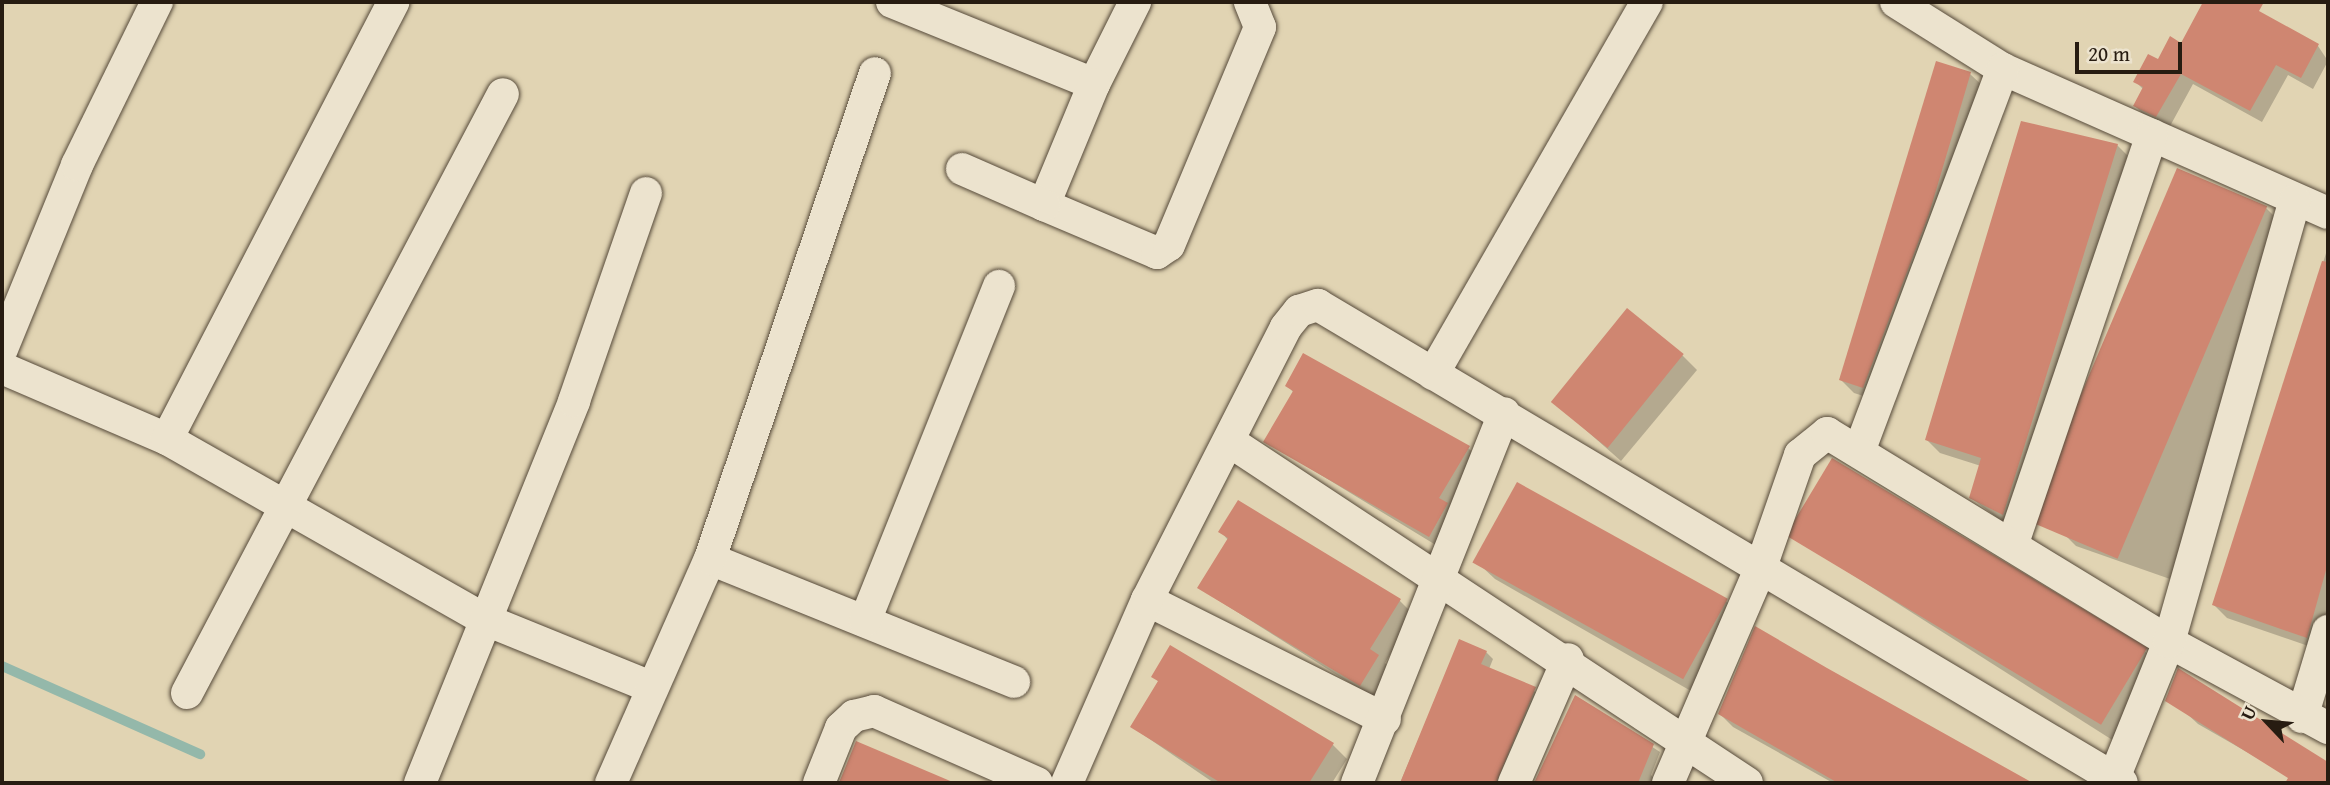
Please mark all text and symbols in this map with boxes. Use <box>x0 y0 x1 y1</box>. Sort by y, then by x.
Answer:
scale bar <box>2078 28 2185 72</box>
text: 20 m <box>2088 38 2130 69</box>
north arrow <box>2232 687 2302 757</box>
text: U <box>2233 701 2264 725</box>

